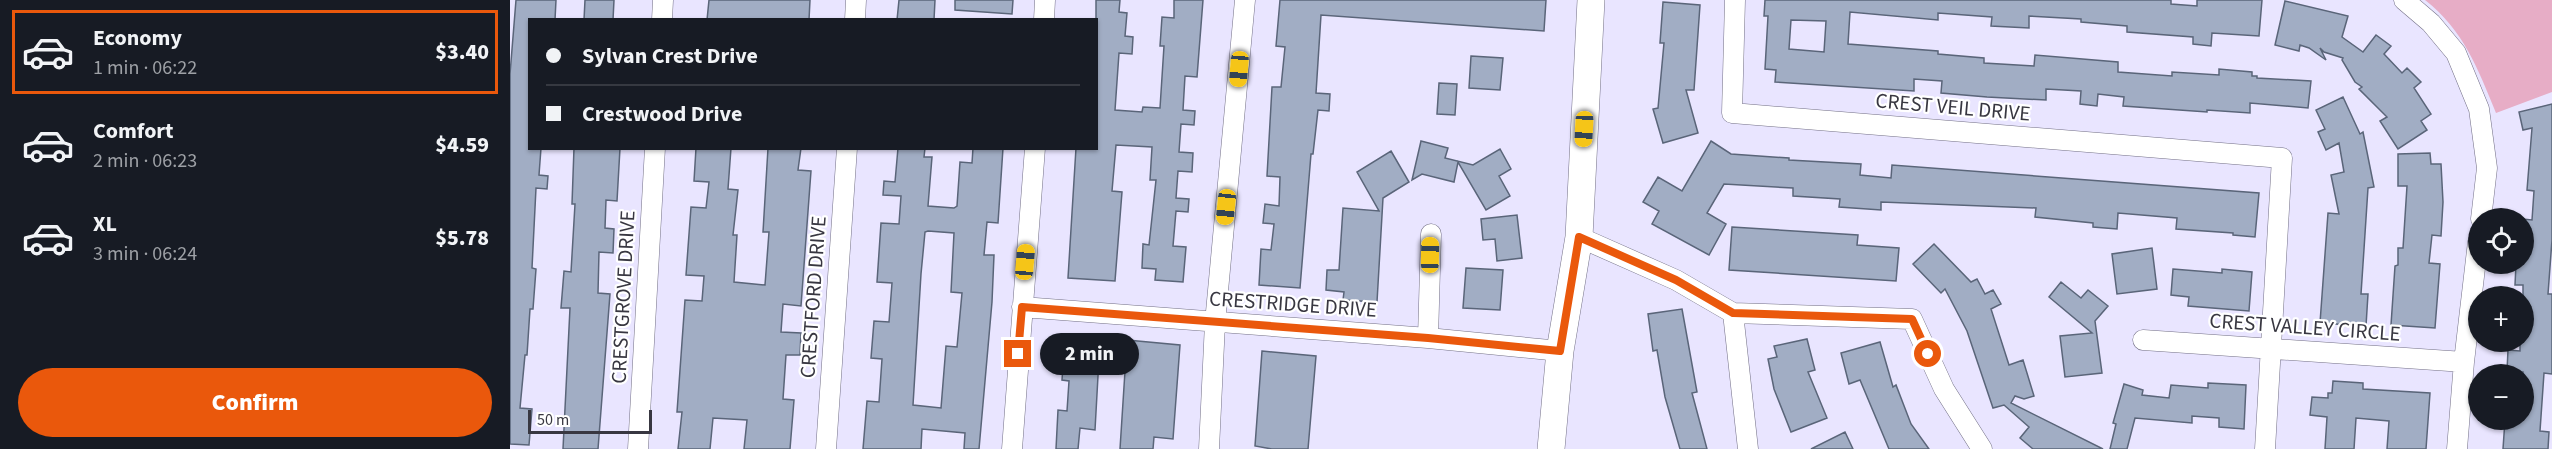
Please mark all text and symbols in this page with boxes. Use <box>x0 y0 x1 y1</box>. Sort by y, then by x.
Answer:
text: Economy <box>93 22 182 54</box>
icon: car <box>21 25 75 79</box>
text: $3.40 <box>435 36 489 68</box>
text: Sylvan Crest Drive <box>582 40 758 72</box>
car <box>1228 50 1250 88</box>
text: 1 min · 06:22 <box>93 54 197 82</box>
street label: CREST VEIL DRIVE <box>1874 85 2032 129</box>
text: Crestwood Drive <box>582 98 742 130</box>
car <box>1574 111 1594 147</box>
text: Comfort <box>93 115 174 147</box>
icon: car <box>21 118 75 172</box>
text: $4.59 <box>435 129 489 161</box>
text: 2 min · 06:23 <box>93 147 197 175</box>
car <box>1215 188 1237 226</box>
text: XL <box>93 208 117 240</box>
map controls <box>2468 208 2534 430</box>
button: locate <box>2468 208 2534 274</box>
street label: CRESTGROVE DRIVE <box>603 210 643 384</box>
icon: car <box>21 211 75 265</box>
street label: CRESTFORD DRIVE <box>792 215 834 379</box>
text: $5.78 <box>435 222 489 254</box>
car <box>1421 237 1439 273</box>
text: 3 min · 06:24 <box>93 240 197 268</box>
car <box>1014 243 1036 281</box>
street label: CRESTRIDGE DRIVE <box>1208 283 1378 325</box>
button: + <box>2468 286 2534 352</box>
street label: CREST VALLEY CIRCLE <box>2208 305 2402 349</box>
callout: 2 min <box>1039 333 1138 375</box>
route end <box>1004 340 1031 367</box>
text: 2 min <box>1065 340 1114 368</box>
route start <box>1914 340 1941 367</box>
button: − <box>2468 364 2534 430</box>
button: Confirm <box>18 368 492 437</box>
scale bar <box>528 407 652 434</box>
text: 50 m <box>537 409 569 431</box>

